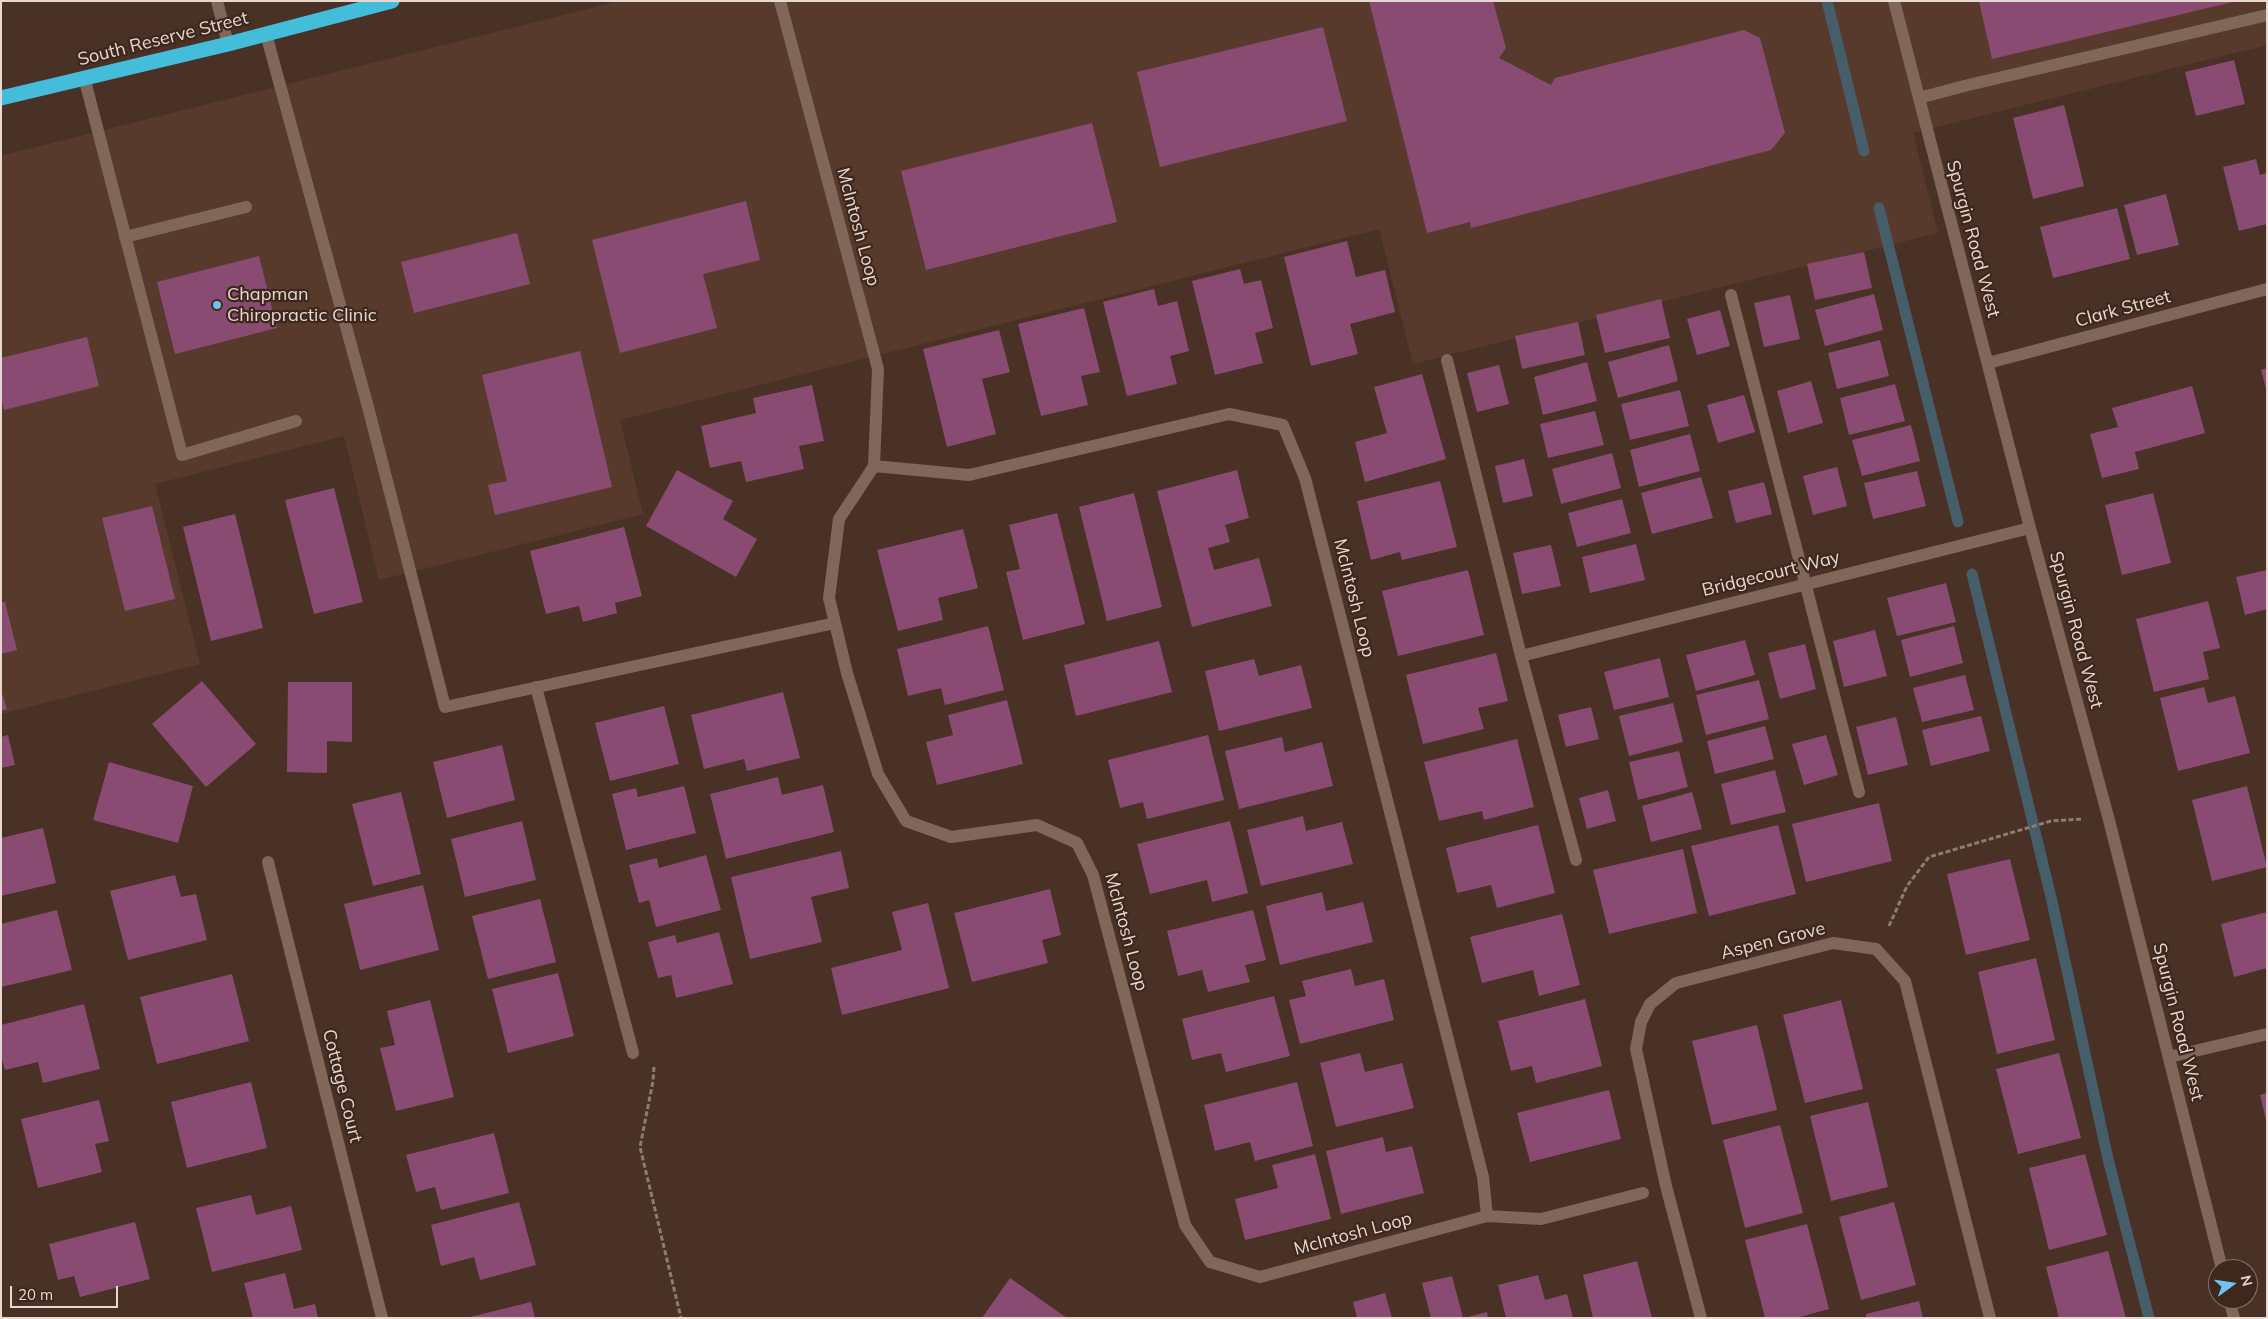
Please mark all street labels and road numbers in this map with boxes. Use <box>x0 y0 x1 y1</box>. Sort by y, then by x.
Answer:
street label: South Reserve Street <box>76 7 250 71</box>
street label: Spurgin Road West <box>1942 158 2004 320</box>
street label: McIntosh Loop <box>832 166 884 288</box>
street label: Clark Street <box>2073 286 2173 332</box>
street label: McIntosh Loop <box>1329 537 1379 659</box>
street label: Bridgecourt Way <box>1700 546 1842 602</box>
street label: Spurgin Road West <box>2045 549 2107 711</box>
street label: McIntosh Loop <box>1100 871 1152 993</box>
street label: Aspen Grove <box>1719 918 1827 964</box>
street label: Spurgin Road West <box>2148 941 2208 1103</box>
street label: Cottage Court <box>317 1027 367 1145</box>
street label: McIntosh Loop <box>1292 1208 1414 1260</box>

